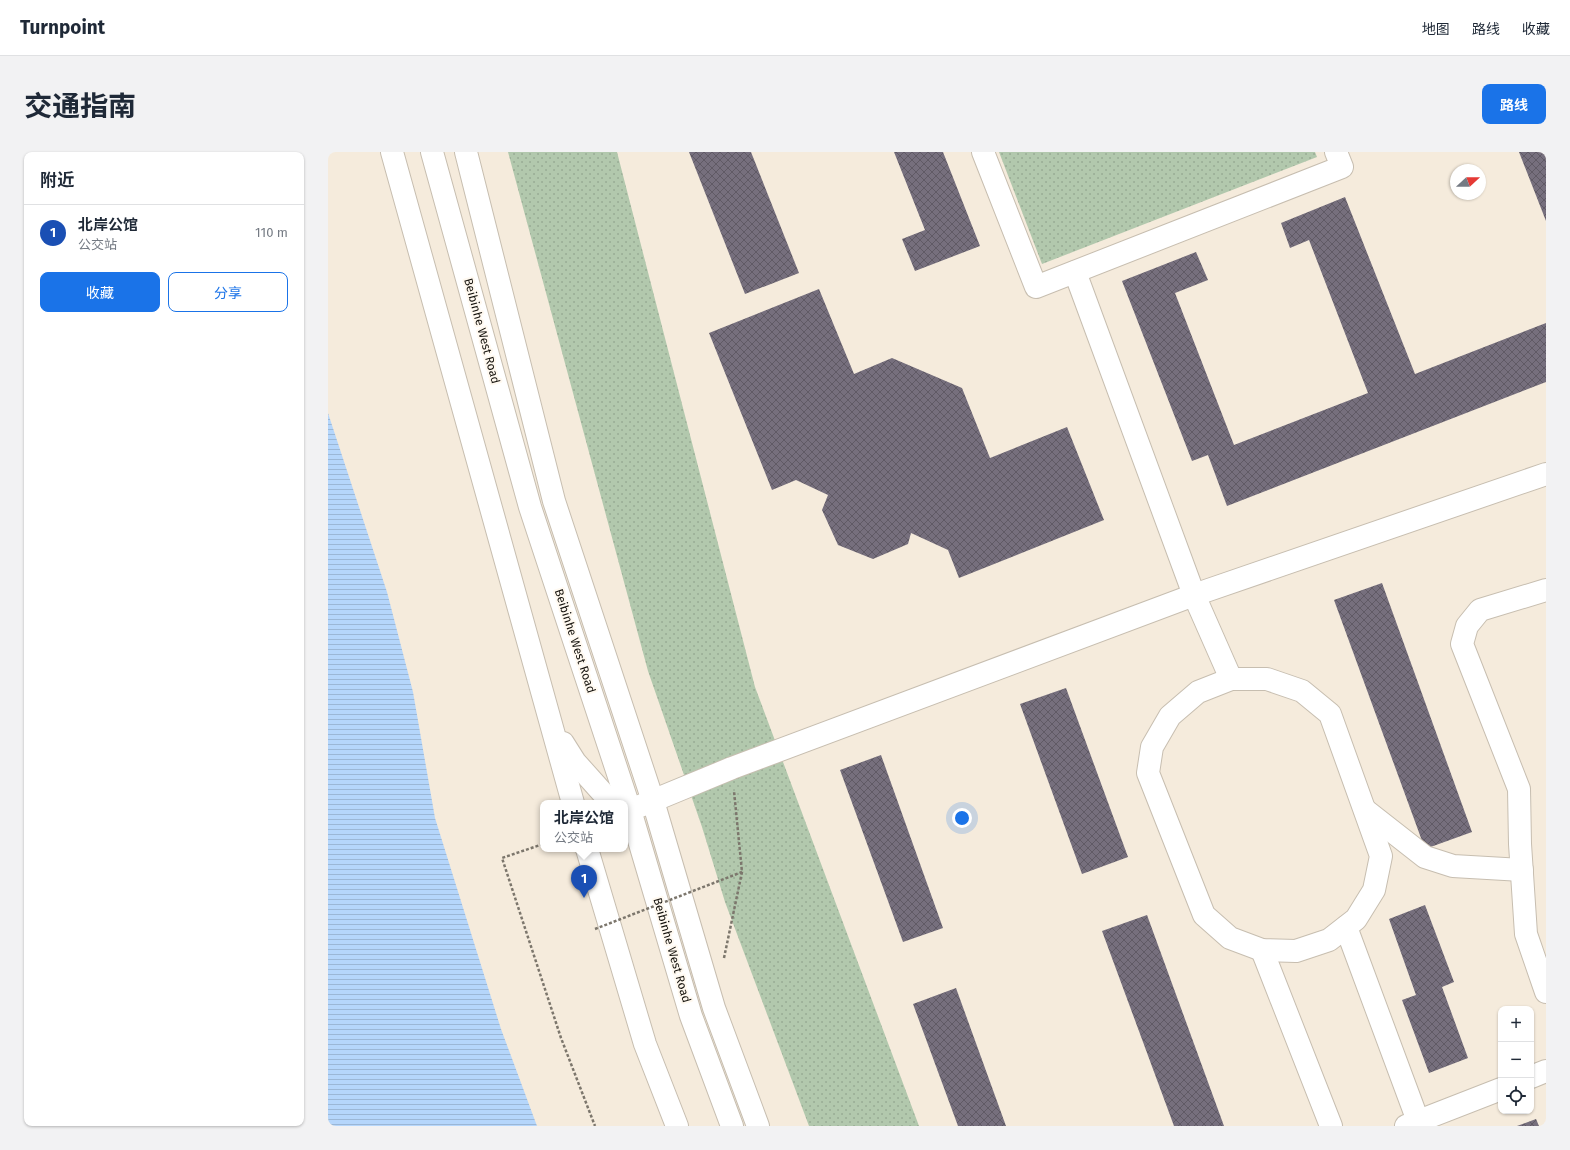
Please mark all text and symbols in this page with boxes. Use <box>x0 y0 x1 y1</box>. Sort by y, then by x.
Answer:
text: Turnpoint <box>20 16 105 39</box>
text: 地图 <box>1422 21 1450 38</box>
text: 路线 <box>1472 21 1500 38</box>
text: 收藏 <box>1522 21 1550 38</box>
button: 路线 <box>1482 84 1546 124</box>
text: 交通指南 <box>24 90 136 123</box>
north arrow <box>1450 164 1486 200</box>
text: 附近 <box>40 170 74 191</box>
text: 北岸公馆 <box>78 216 138 234</box>
text: 1 <box>50 225 56 240</box>
text: 110 m <box>255 225 288 240</box>
text: 公交站 <box>78 237 117 252</box>
button: 收藏 <box>40 272 160 312</box>
button: 分享 <box>168 272 288 312</box>
street label: Beibinhe West Road <box>461 277 503 385</box>
street label: Beibinhe West Road <box>552 587 598 695</box>
popup <box>540 800 628 852</box>
your location <box>952 808 972 828</box>
text: 北岸公馆 <box>554 809 614 827</box>
text: 公交站 <box>554 830 593 845</box>
pin: 1 <box>571 865 597 898</box>
street label: Beibinhe West Road <box>650 896 694 1004</box>
map controls <box>1498 1006 1534 1114</box>
button: + <box>1498 1006 1534 1042</box>
button: − <box>1498 1042 1534 1078</box>
button: locate <box>1498 1078 1534 1114</box>

